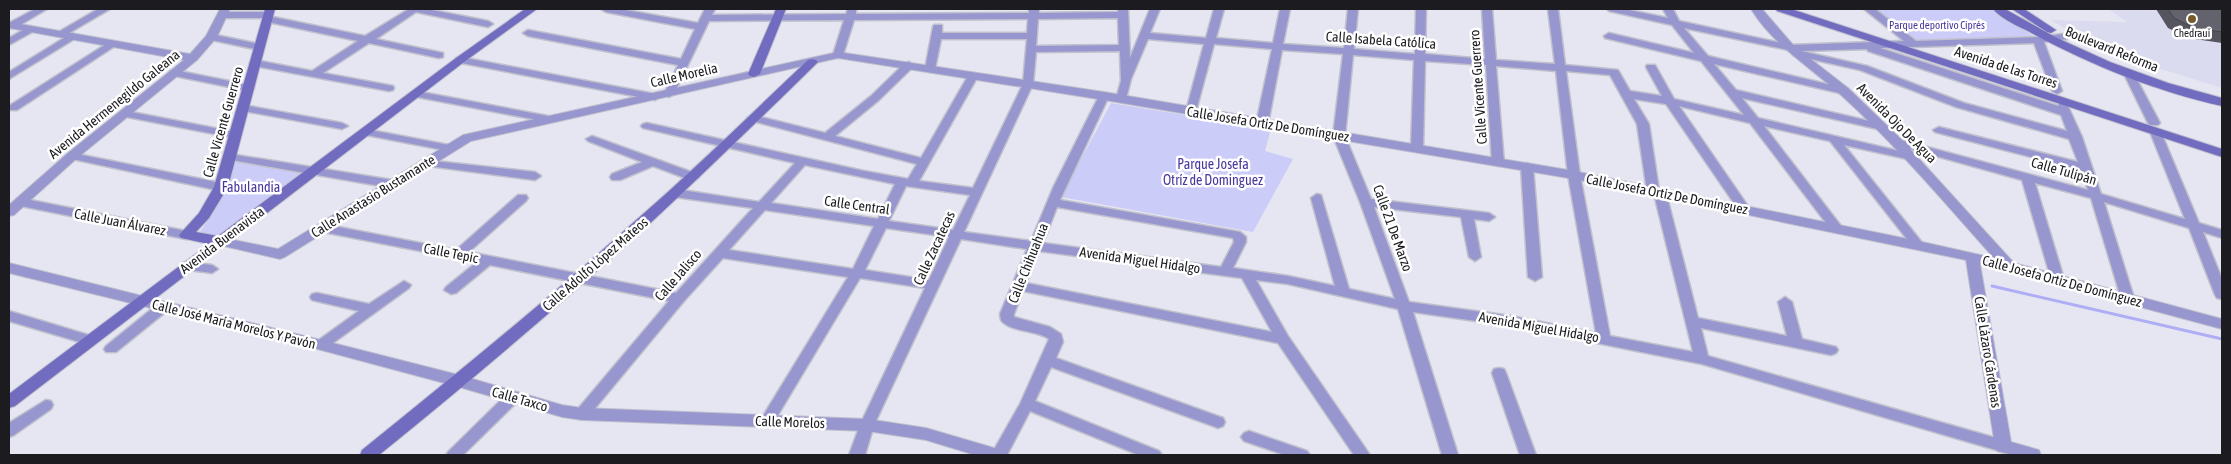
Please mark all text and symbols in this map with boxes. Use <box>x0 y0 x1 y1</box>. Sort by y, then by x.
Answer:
marker: Chedraui <box>2186 13 2198 25</box>
park label: Parque deportivo Ciprés <box>1889 19 1985 31</box>
street label: Boulevard Reforma <box>2063 23 2161 75</box>
place label: Chedraui <box>2174 27 2210 39</box>
street label: Calle Isabela Católica <box>1325 28 1437 52</box>
street label: Calle Vicente Guerrero <box>1466 29 1490 145</box>
street label: Avenida de las Torres <box>1952 43 2060 91</box>
street label: Avenida Hermenegildo Galeana <box>45 46 183 162</box>
street label: Calle Morelia <box>649 60 719 90</box>
street label: Calle Vicente Guerrero <box>199 65 247 179</box>
street label: Avenida Ojo De Agua <box>1854 80 1940 166</box>
street label: Calle Josefa Ortiz De Domínguez <box>1186 103 1350 145</box>
street label: Calle Anastasio Bustamante <box>308 151 438 241</box>
street label: Calle Tulipán <box>2029 154 2099 188</box>
park label: Parque Josefa Otríz de Dominguez <box>1163 156 1263 188</box>
street label: Calle Josefa Ortiz De Domínguez <box>1585 170 1749 218</box>
park label: Fabulandia <box>222 179 280 195</box>
street label: Calle 21 De Marzo <box>1370 182 1416 274</box>
street label: Calle Central <box>823 192 891 218</box>
street label: Avenida Buenavista <box>177 203 267 277</box>
street label: Calle Juan Álvarez <box>73 205 167 239</box>
street label: Calle Zacatecas <box>910 208 958 287</box>
street label: Calle Adolfo López Mateos <box>539 214 651 314</box>
street label: Calle Chihuahua <box>1005 221 1051 305</box>
street label: Calle Tepic <box>422 240 480 266</box>
street label: Avenida Miguel Hidalgo <box>1079 244 1201 276</box>
street label: Calle Jalisco <box>651 246 705 304</box>
street label: Calle Josefa Ortiz De Domínguez <box>1981 252 2143 310</box>
street label: Calle Lázaro Cárdenas <box>1971 295 2005 409</box>
street label: Calle José María Morelos Y Pavón <box>151 296 317 352</box>
street label: Avenida Miguel Hidalgo <box>1478 309 1600 345</box>
street label: Calle Taxco <box>490 383 550 415</box>
street label: Calle Morelos <box>755 413 825 431</box>

